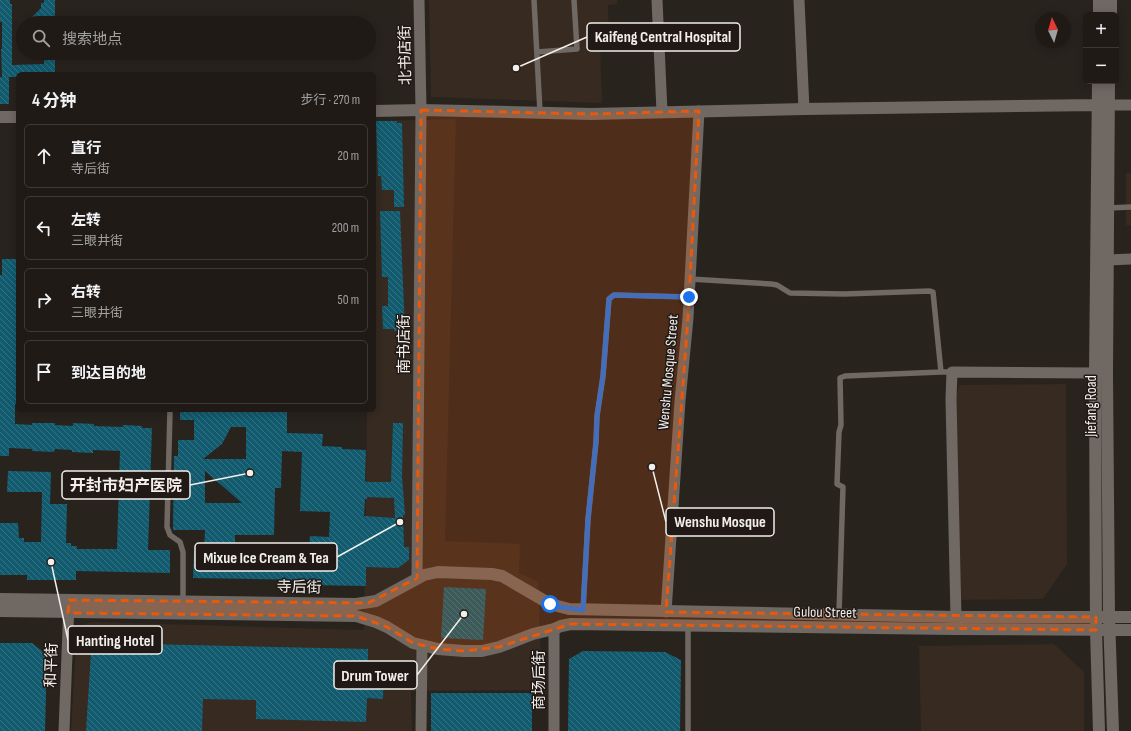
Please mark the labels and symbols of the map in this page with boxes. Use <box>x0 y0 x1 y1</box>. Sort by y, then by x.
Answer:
north arrow <box>1035 12 1071 48</box>
callout: Kaifeng Central Hospital <box>587 23 740 51</box>
street label: 北书店街 <box>395 25 416 85</box>
text: Kaifeng Central Hospital <box>595 28 731 47</box>
route end <box>680 288 698 306</box>
street label: Wenshu Mosque Street <box>654 313 683 430</box>
street label: 南书店街 <box>395 314 414 374</box>
street label: Jiefang Road <box>1082 375 1101 438</box>
callout: 开封市妇产医院 <box>62 471 190 499</box>
text: 开封市妇产医院 <box>70 476 182 496</box>
callout: Wenshu Mosque <box>666 508 774 536</box>
text: Wenshu Mosque <box>674 513 766 532</box>
callout: Mixue Ice Cream & Tea <box>195 543 337 571</box>
text: Mixue Ice Cream & Tea <box>203 549 329 568</box>
street label: 寺后街 <box>276 578 322 597</box>
route start <box>541 595 559 613</box>
street label: Gulou Street <box>793 602 857 623</box>
callout: Hanting Hotel <box>68 626 162 654</box>
text: Hanting Hotel <box>76 632 154 651</box>
street label: 和平街 <box>41 642 62 688</box>
street label: 商场后街 <box>530 650 549 710</box>
callout: Drum Tower <box>334 661 417 689</box>
text: Drum Tower <box>341 667 409 686</box>

